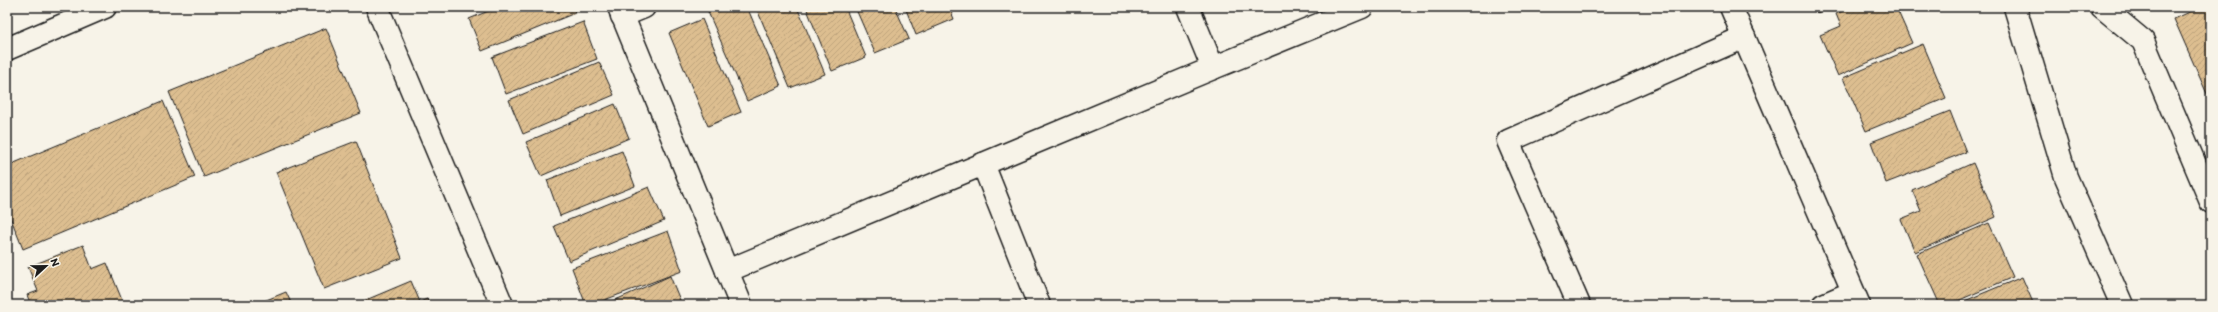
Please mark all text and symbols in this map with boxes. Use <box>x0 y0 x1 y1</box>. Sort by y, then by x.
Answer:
north arrow <box>26 246 66 286</box>
text: N <box>47 257 62 268</box>

